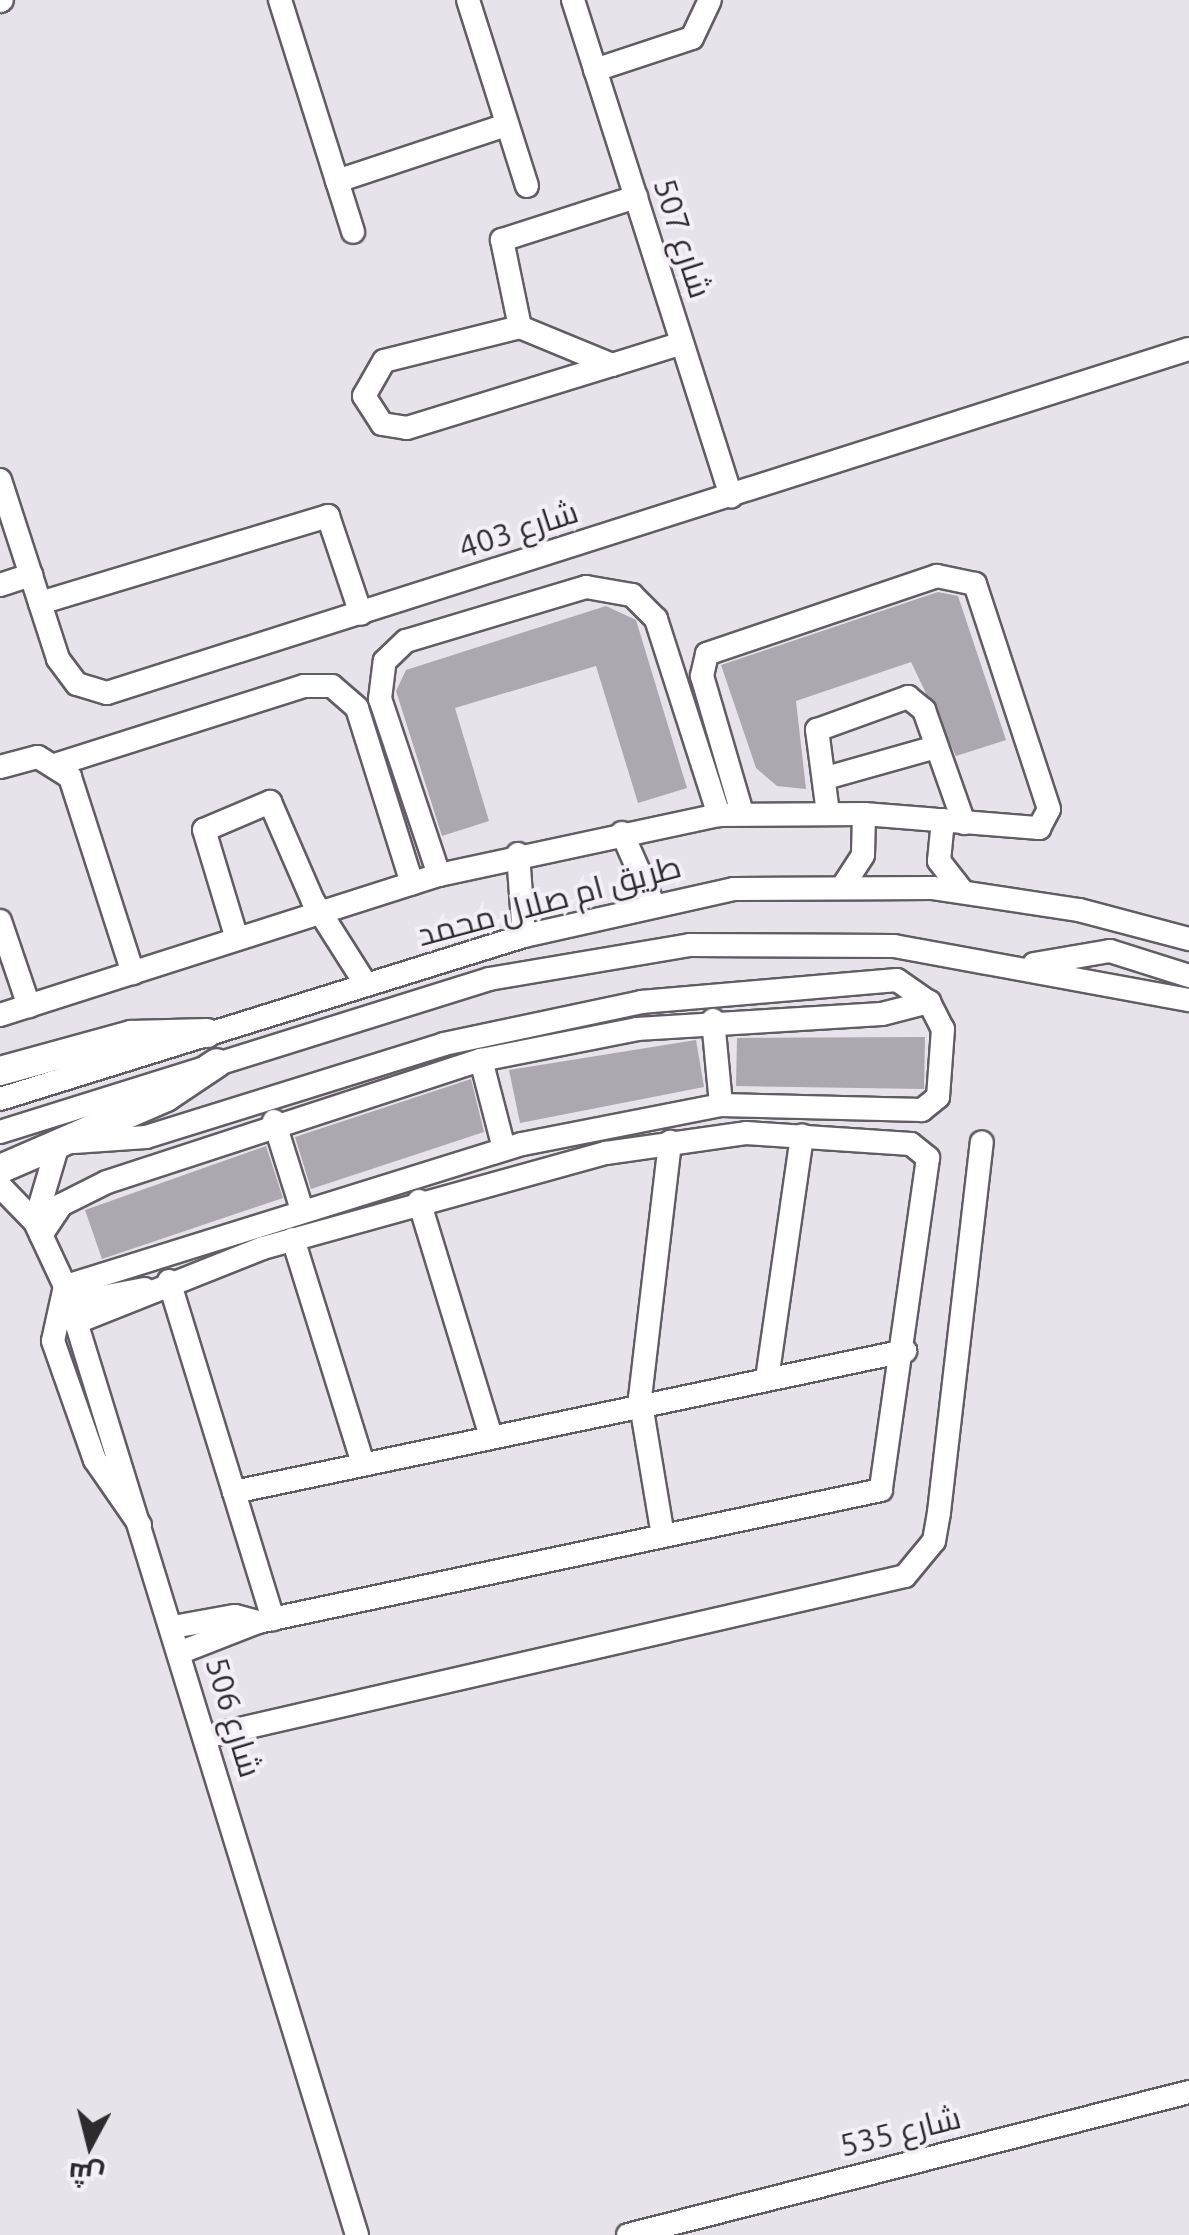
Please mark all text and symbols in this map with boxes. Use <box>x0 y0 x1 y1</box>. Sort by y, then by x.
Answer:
street label: شارع 507 <box>646 173 720 303</box>
street label: شارع 403 <box>453 492 583 566</box>
street label: طريق ام صلال محمد <box>413 846 685 954</box>
street label: شارع 506 <box>198 1652 270 1782</box>
north arrow <box>40 2095 140 2195</box>
street label: شارع 535 <box>835 2097 965 2165</box>
text: ش <box>67 2158 106 2193</box>

